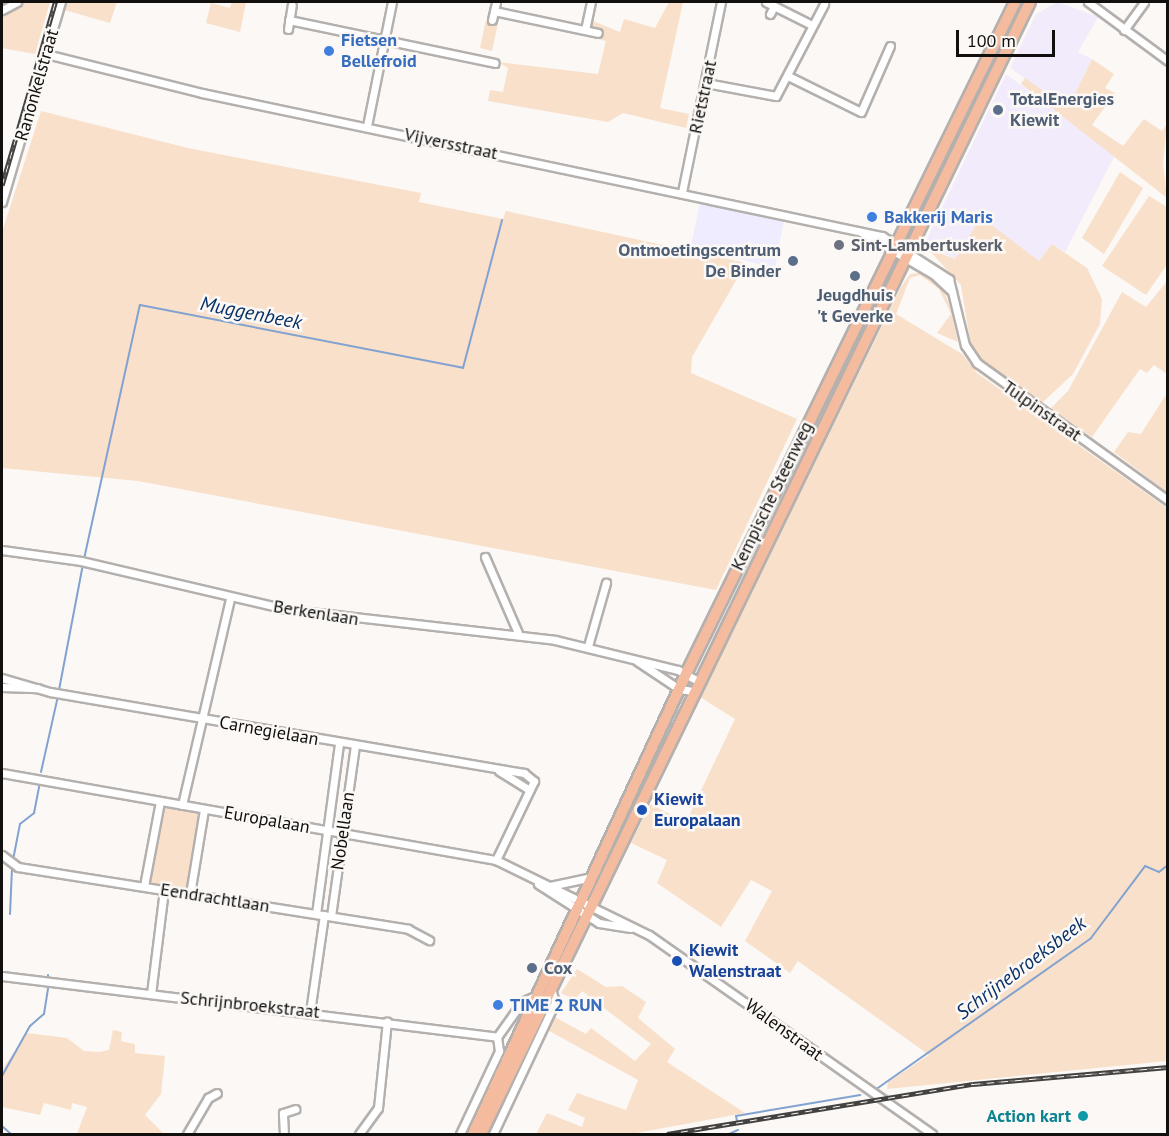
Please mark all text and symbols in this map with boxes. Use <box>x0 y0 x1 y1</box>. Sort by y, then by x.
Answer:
scale bar <box>959 18 1058 56</box>
street label: Ranonkelstraat <box>11 27 63 143</box>
text: 100 m <box>967 29 1016 52</box>
place label: Fietsen Bellefroid <box>341 30 417 72</box>
marker: Fietsen Bellefroid <box>322 44 336 58</box>
street label: Rietstraat <box>685 58 721 136</box>
place label: TotalEnergies Kiewit <box>1010 89 1114 132</box>
marker: TotalEnergies Kiewit <box>991 103 1005 117</box>
street label: Vijversstraat <box>402 124 500 164</box>
place label: Bakkerij Maris <box>884 206 993 228</box>
marker: Bakkerij Maris <box>865 210 879 224</box>
place label: Sint-Lambertuskerk <box>851 234 1002 256</box>
marker: Sint-Lambertuskerk <box>832 238 846 252</box>
place label: Ontmoetingscentrum De Binder <box>618 240 781 282</box>
marker: Ontmoetingscentrum De Binder <box>786 254 800 268</box>
marker: Jeugdhuis 't Geverke <box>848 269 862 283</box>
place label: Jeugdhuis 't Geverke <box>817 285 893 328</box>
water label: Muggenbeek <box>198 291 304 335</box>
street label: Tulpinstraat <box>998 376 1086 446</box>
street label: Kempische Steenweg <box>727 418 817 574</box>
street label: Berkenlaan <box>272 596 360 630</box>
street label: Carnegielaan <box>218 712 320 750</box>
place label: Kiewit Europalaan <box>654 789 741 832</box>
street label: Nobellaan <box>327 790 359 872</box>
street label: Europalaan <box>222 802 312 838</box>
marker: Kiewit Europalaan <box>635 803 649 817</box>
street label: Eendrachtlaan <box>159 879 271 917</box>
water label: Schrijnebroeksbeek <box>951 911 1091 1025</box>
place label: Kiewit Walenstraat <box>689 940 781 982</box>
marker: Kiewit Walenstraat <box>670 954 684 968</box>
place label: Cox <box>544 957 572 979</box>
marker: Cox <box>525 961 539 975</box>
street label: Schrijnbroekstraat <box>179 987 321 1023</box>
place label: TIME 2 RUN <box>510 994 602 1016</box>
street label: Walenstraat <box>741 994 827 1066</box>
marker: TIME 2 RUN <box>491 998 505 1012</box>
place label: Action kart <box>987 1105 1071 1127</box>
marker: Action kart <box>1076 1109 1090 1123</box>

